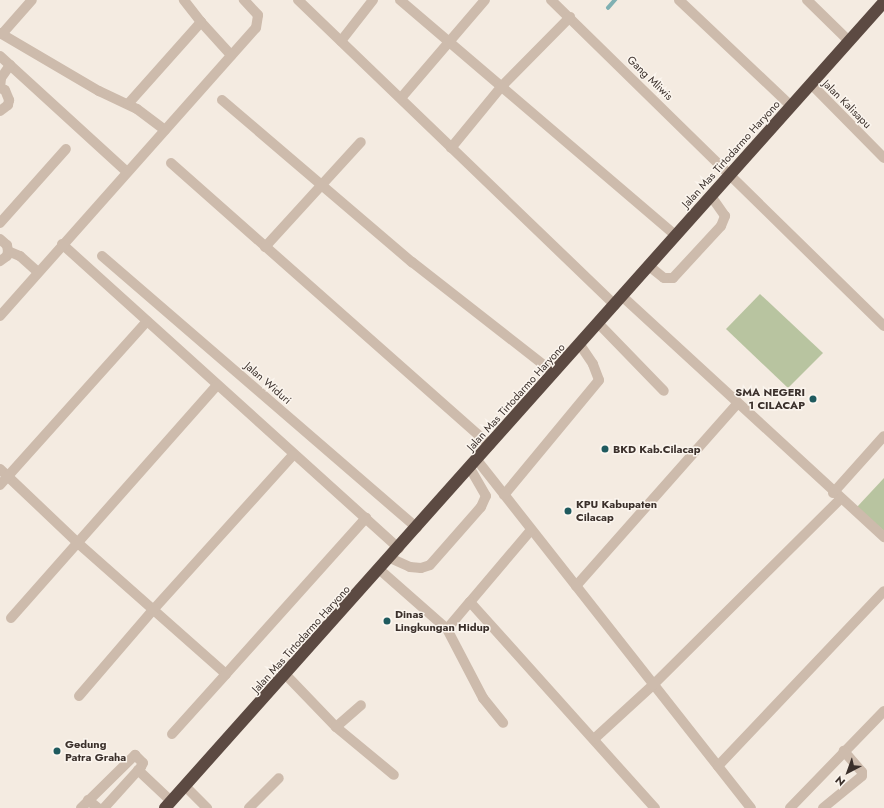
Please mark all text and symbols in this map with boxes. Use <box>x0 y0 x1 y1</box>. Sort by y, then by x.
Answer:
street label: Gang Mliwis <box>624 53 676 103</box>
street label: Jalan Kalisapu <box>820 77 874 131</box>
street label: Jalan Mas Tirtodarmo Haryono <box>679 98 783 210</box>
street label: Jalan Mas Tirtodarmo Haryono <box>464 341 568 453</box>
street label: Jalan Widuri <box>242 359 294 407</box>
place label: SMA NEGERI 1 CILACAP <box>735 386 805 412</box>
marker: SMA NEGERI 1 CILACAP <box>808 394 818 404</box>
place label: BKD Kab.Cilacap <box>613 442 701 456</box>
marker: BKD Kab.Cilacap <box>600 444 610 454</box>
place label: KPU Kabupaten Cilacap <box>576 498 657 524</box>
marker: KPU Kabupaten Cilacap <box>563 506 573 516</box>
street label: Jalan Mas Tirtodarmo Haryono <box>249 583 353 695</box>
place label: Dinas Lingkungan Hidup <box>395 608 490 634</box>
marker: Dinas Lingkungan Hidup <box>382 616 392 626</box>
place label: Gedung Patra Graha <box>65 738 126 764</box>
marker: Gedung Patra Graha <box>52 746 62 756</box>
north arrow <box>828 752 868 792</box>
text: N <box>832 772 849 790</box>

